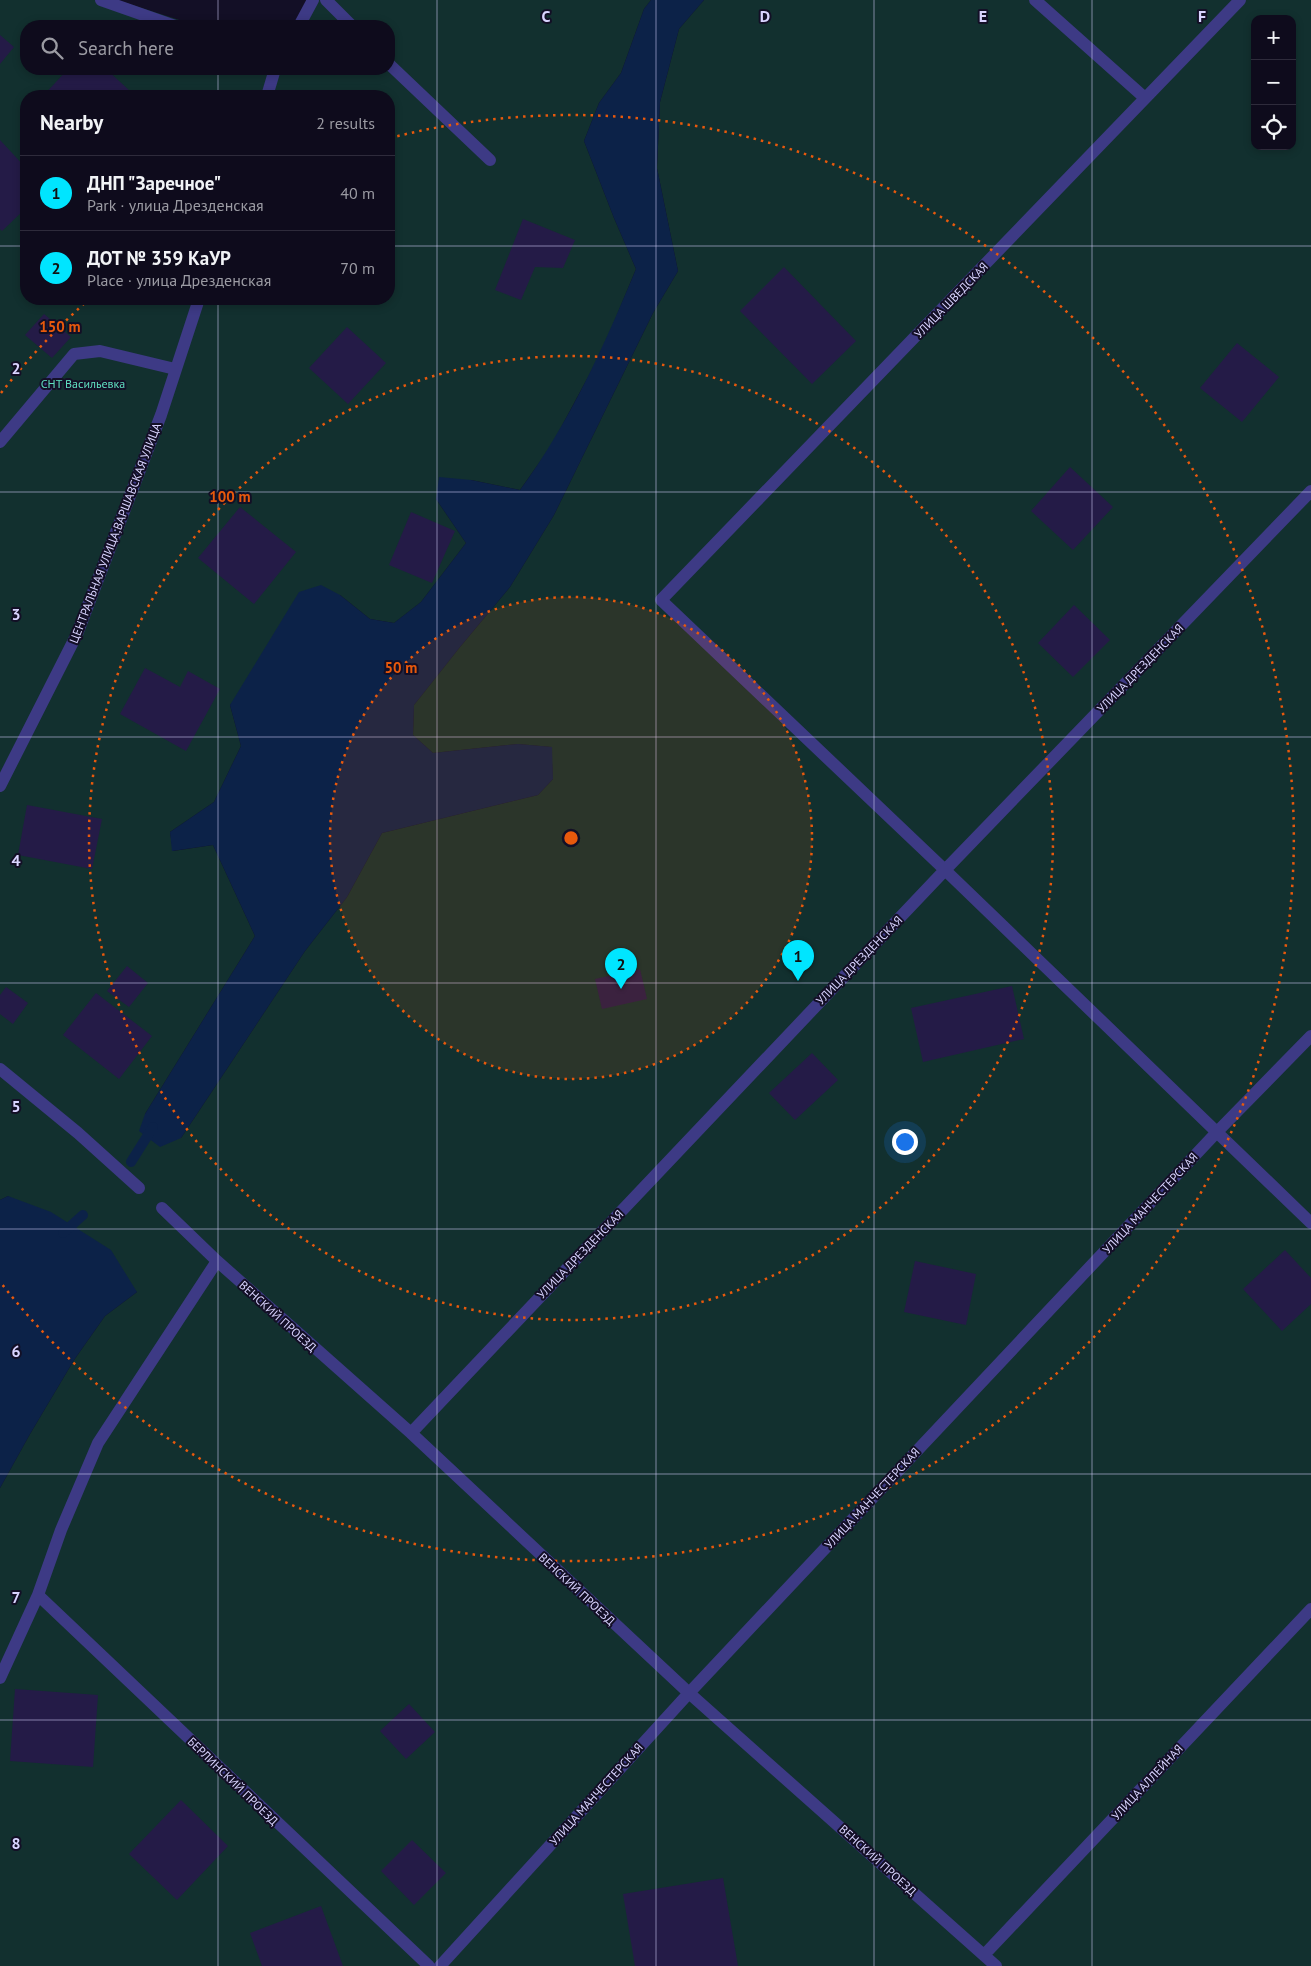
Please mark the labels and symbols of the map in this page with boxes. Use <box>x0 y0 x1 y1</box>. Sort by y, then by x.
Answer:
text: C <box>542 6 551 26</box>
text: D <box>760 6 770 26</box>
text: E <box>979 6 987 26</box>
text: F <box>1198 6 1206 26</box>
street label: УЛИЦА ШВЕДСКАЯ <box>911 259 991 341</box>
text: 150 m <box>39 317 81 336</box>
text: 2 <box>11 358 21 378</box>
park label: СНТ Васильевка <box>41 376 125 391</box>
street label: ЦЕНТРАЛЬНАЯ УЛИЦА;ВАРШАВСКАЯ УЛИЦА <box>66 421 164 645</box>
text: 100 m <box>209 487 251 506</box>
text: 3 <box>11 604 21 624</box>
street label: УЛИЦА ДРЕЗДЕНСКАЯ <box>1094 620 1186 716</box>
text: 50 m <box>385 658 417 677</box>
centre of rings <box>562 829 580 847</box>
text: 4 <box>11 850 21 870</box>
street label: УЛИЦА ДРЕЗДЕНСКАЯ <box>813 912 905 1008</box>
pin: 1 <box>782 940 814 981</box>
pin: 2 <box>605 948 637 989</box>
text: 5 <box>11 1096 21 1116</box>
your location <box>892 1129 918 1155</box>
street label: УЛИЦА МАНЧЕСТЕРСКАЯ <box>1099 1149 1201 1257</box>
street label: УЛИЦА ДРЕЗДЕНСКАЯ <box>534 1206 626 1302</box>
street label: ВЕНСКИЙ ПРОЕЗД <box>236 1277 320 1355</box>
text: 6 <box>11 1341 21 1361</box>
street label: УЛИЦА МАНЧЕСТЕРСКАЯ <box>821 1444 923 1552</box>
street label: ВЕНСКИЙ ПРОЕЗД <box>536 1550 618 1628</box>
text: 7 <box>11 1587 21 1607</box>
street label: БЕРЛИНСКИЙ ПРОЕЗД <box>185 1734 281 1828</box>
street label: УЛИЦА МАНЧЕСТЕРСКАЯ <box>546 1740 646 1848</box>
street label: УЛИЦА АЛЛЕЙНАЯ <box>1108 1741 1186 1823</box>
street label: ВЕНСКИЙ ПРОЕЗД <box>836 1821 920 1899</box>
text: 8 <box>11 1833 21 1853</box>

